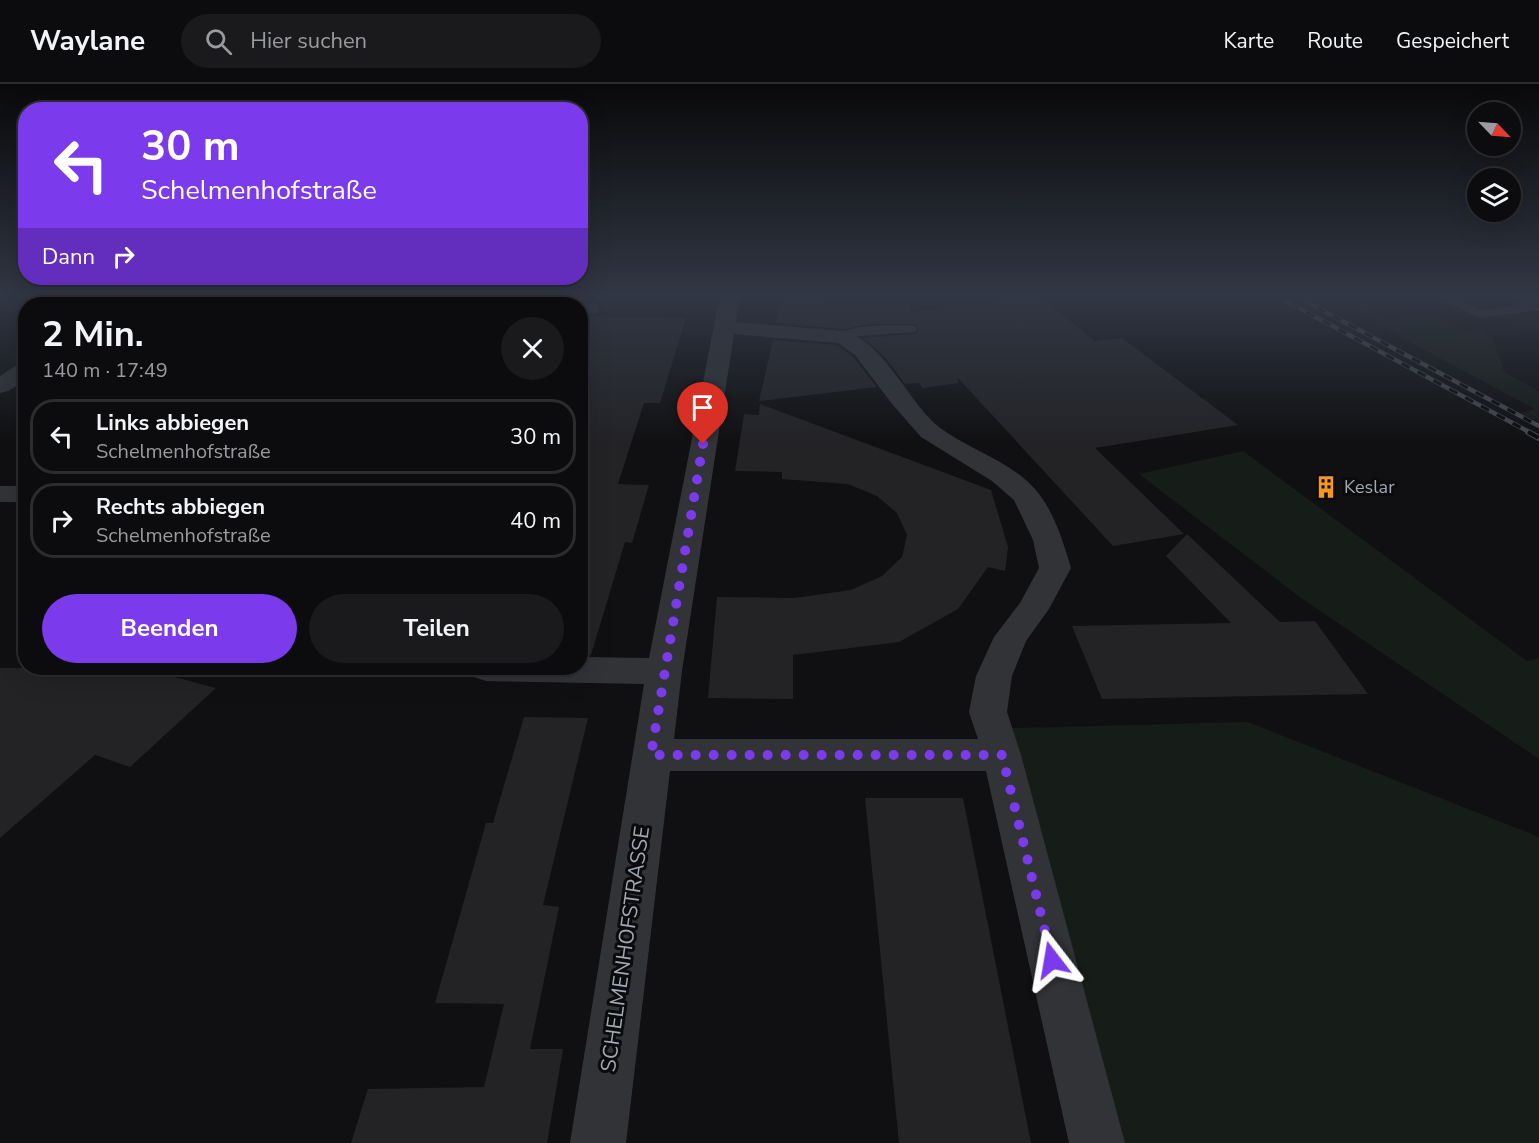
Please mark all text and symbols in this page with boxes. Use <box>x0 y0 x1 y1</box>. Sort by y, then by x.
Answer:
search box <box>181 14 601 68</box>
text: Waylane <box>30 22 145 60</box>
icon: search <box>202 25 235 58</box>
text: Hier suchen <box>250 26 367 56</box>
text: Karte <box>1224 27 1274 55</box>
text: Route <box>1307 27 1363 55</box>
text: Gespeichert <box>1396 27 1509 55</box>
north arrow <box>1467 102 1521 156</box>
map controls <box>1467 102 1521 222</box>
text: 30 m <box>141 118 240 175</box>
icon: left <box>42 126 120 204</box>
button: layers <box>1467 168 1521 222</box>
text: Schelmenhofstraße <box>141 172 377 209</box>
icon: right <box>107 240 140 273</box>
text: Dann <box>42 242 95 272</box>
text: 2 Min. <box>42 310 144 359</box>
button: close <box>501 317 564 380</box>
text: 140 m · 17:49 <box>42 357 168 384</box>
pin <box>677 382 728 444</box>
icon: arrive <box>686 391 719 424</box>
text: Links abbiegen <box>96 408 249 438</box>
icon: left <box>45 420 78 453</box>
text: 30 m <box>510 422 561 452</box>
text: Schelmenhofstraße <box>96 438 271 465</box>
building icon: Keslar <box>1313 474 1339 500</box>
place label: Keslar <box>1344 475 1395 499</box>
text: Rechts abbiegen <box>96 492 265 522</box>
icon: right <box>45 504 78 537</box>
text: 40 m <box>510 506 561 536</box>
text: Schelmenhofstraße <box>96 522 271 549</box>
button: Beenden <box>42 594 297 663</box>
button: Teilen <box>309 594 564 663</box>
street label: SCHELMENHOFSTRASSE <box>594 824 656 1074</box>
position arrow <box>1020 928 1084 992</box>

